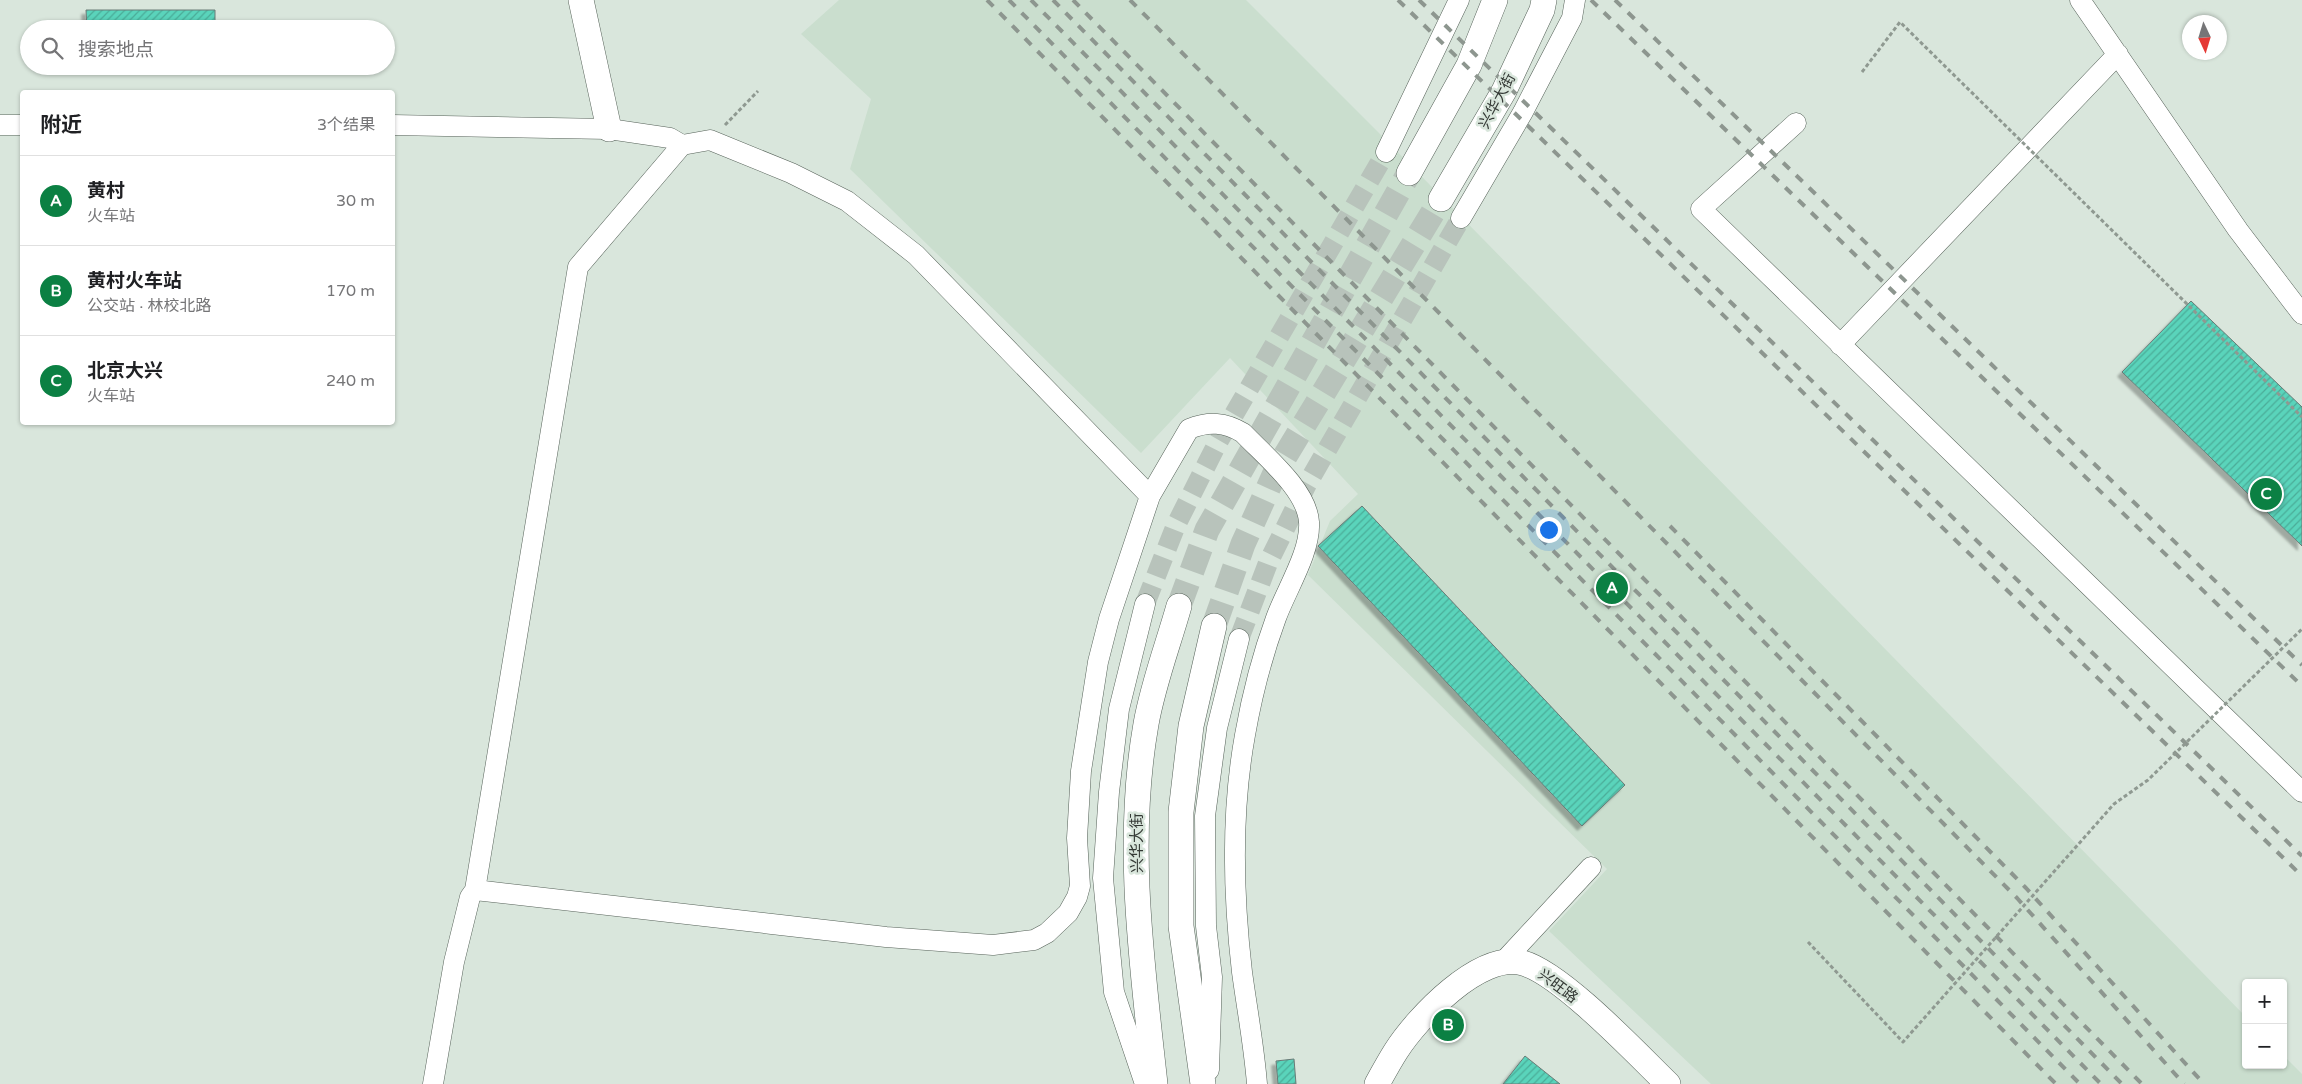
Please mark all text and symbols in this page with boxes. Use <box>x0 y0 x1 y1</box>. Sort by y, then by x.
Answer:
north arrow <box>2182 15 2227 60</box>
search box <box>20 20 395 75</box>
icon: search <box>38 34 66 62</box>
text: 搜索地点 <box>78 39 154 61</box>
street label: 兴华大街 <box>1475 70 1519 132</box>
text: 附近 <box>40 113 82 138</box>
text: 3个结果 <box>317 115 375 135</box>
text: 黄村 <box>87 180 125 202</box>
text: A <box>50 191 62 211</box>
text: 30 m <box>336 191 375 211</box>
text: 火车站 <box>87 206 135 226</box>
text: 黄村火车站 <box>87 270 182 292</box>
text: B <box>50 281 62 301</box>
text: 170 m <box>326 281 375 301</box>
text: 公交站 · 林校北路 <box>87 296 211 316</box>
text: 北京大兴 <box>87 360 163 382</box>
text: C <box>50 371 62 391</box>
text: 240 m <box>326 371 375 391</box>
text: 火车站 <box>87 386 135 406</box>
pin: C <box>2250 475 2282 513</box>
your location <box>1536 517 1562 543</box>
pin: A <box>1596 569 1628 607</box>
street label: 兴华大街 <box>1128 813 1146 873</box>
street label: 兴旺路 <box>1535 965 1581 1007</box>
map controls <box>2242 979 2287 1069</box>
button: + <box>2242 979 2287 1024</box>
pin: B <box>1432 1006 1464 1044</box>
button: − <box>2242 1024 2287 1069</box>

